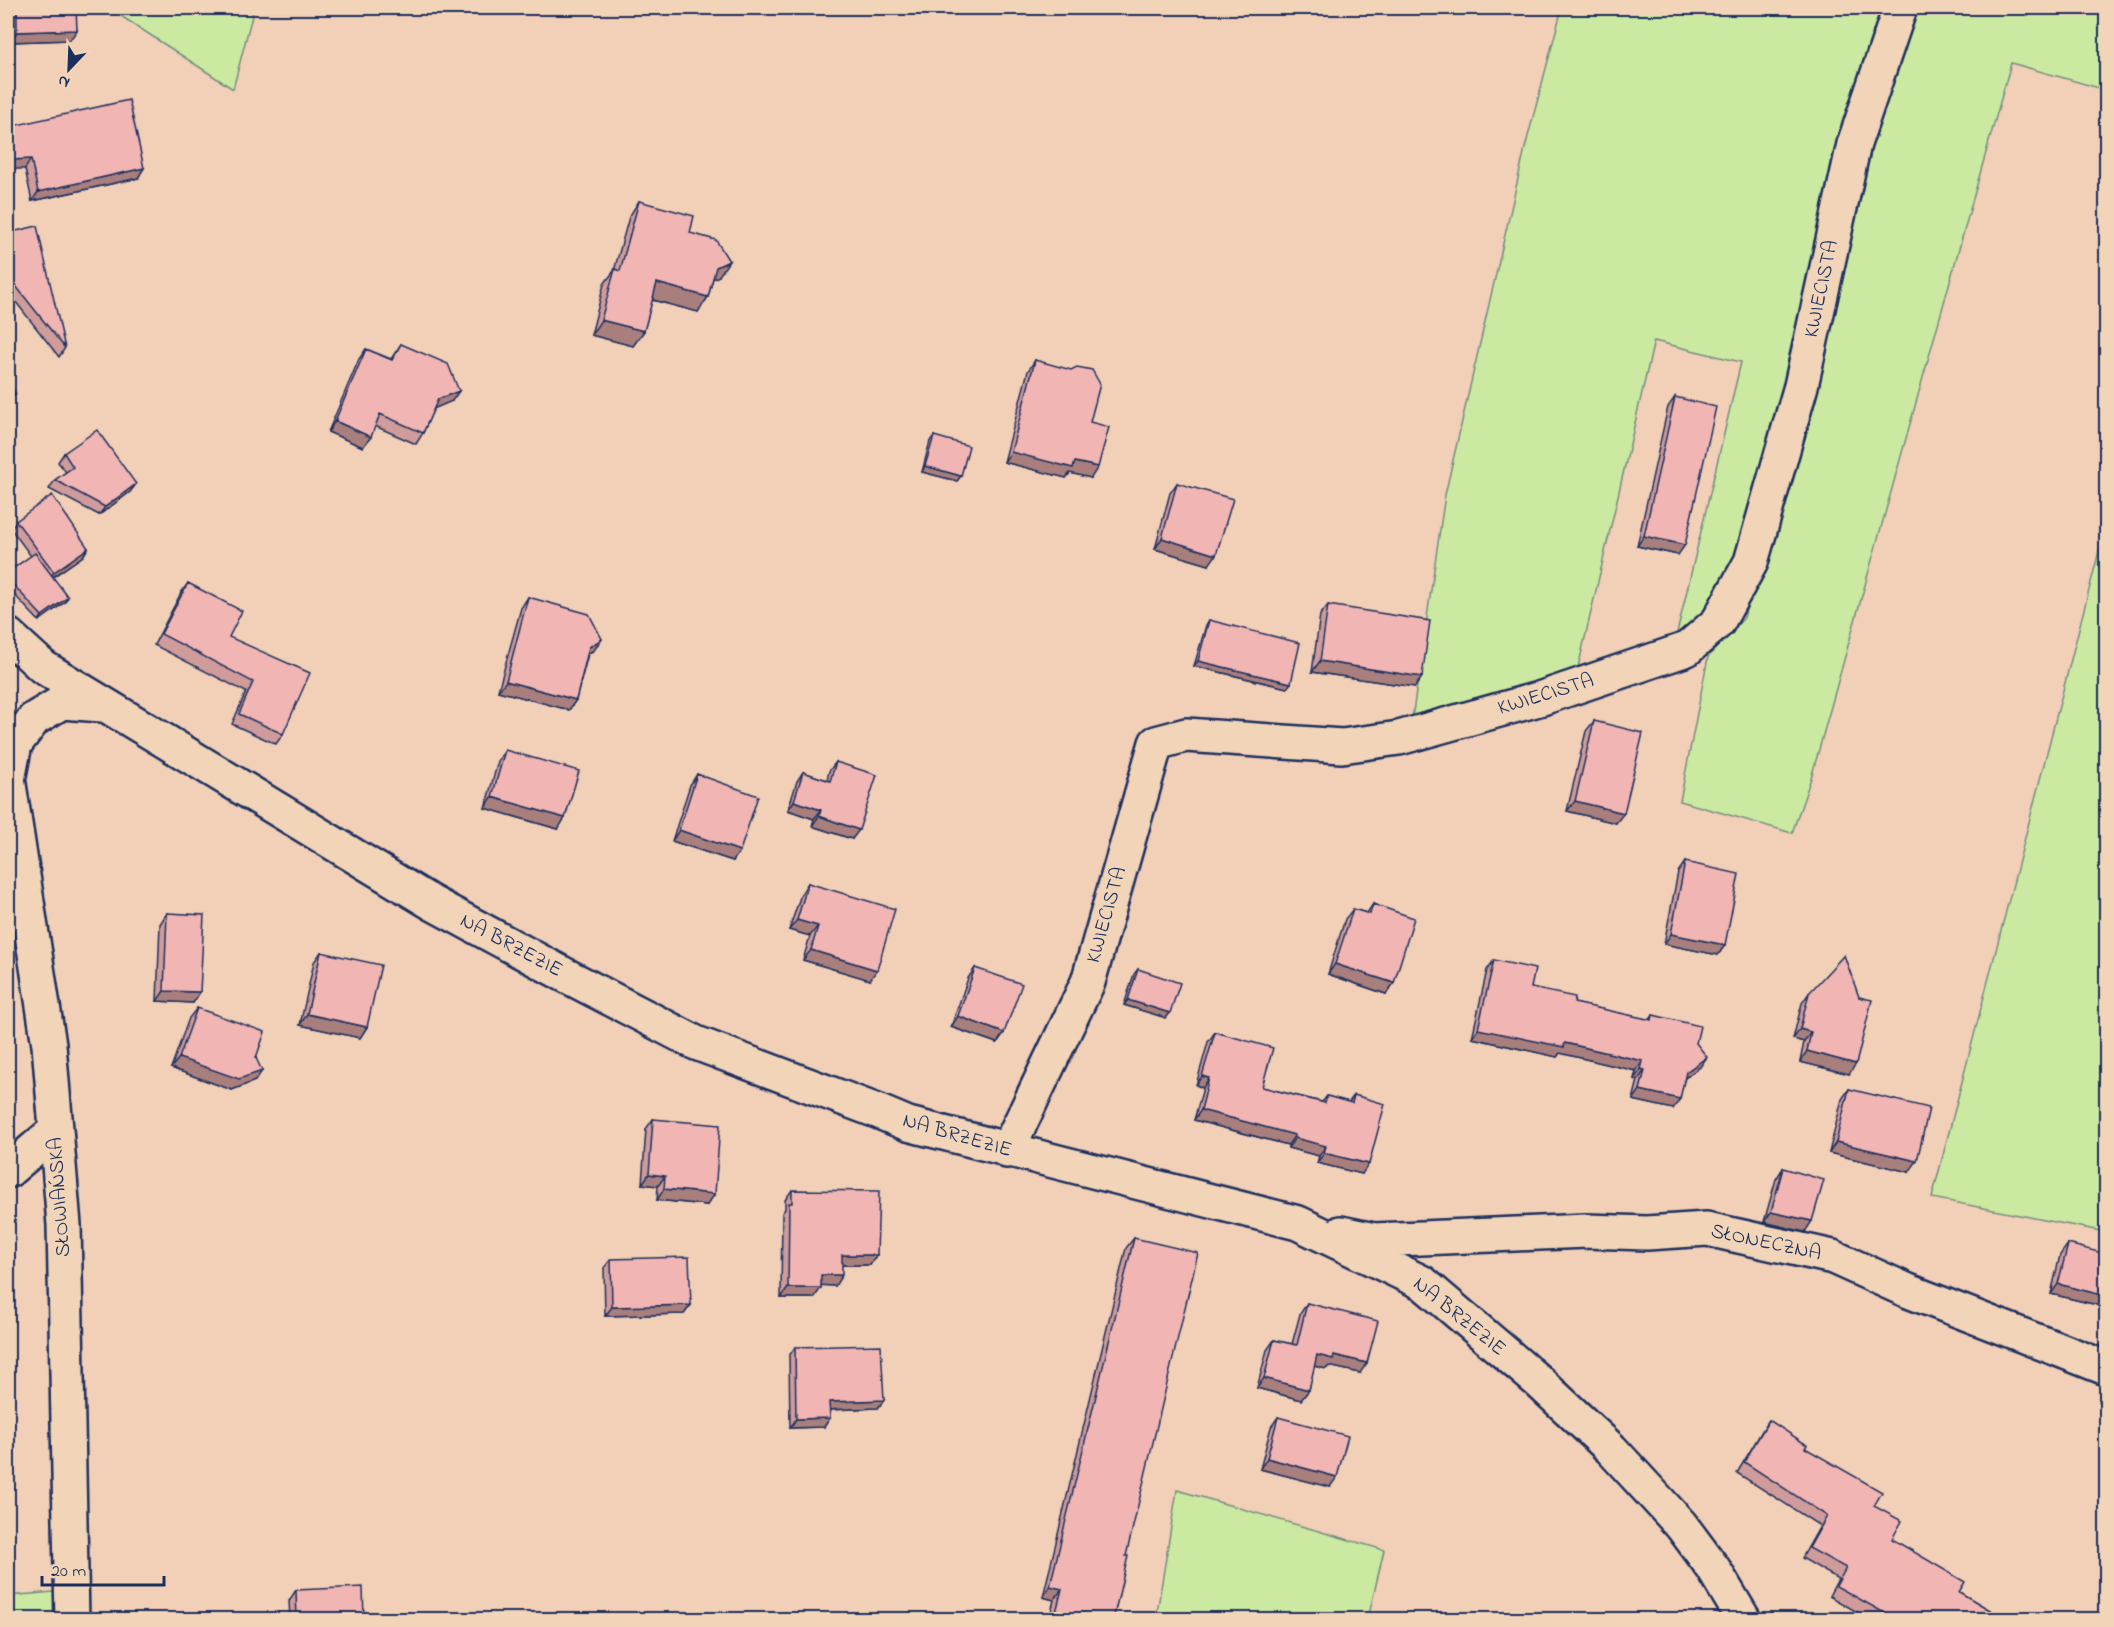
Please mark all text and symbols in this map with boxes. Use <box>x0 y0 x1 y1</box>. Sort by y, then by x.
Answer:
north arrow <box>39 39 99 99</box>
text: N <box>54 68 74 94</box>
street label: KWIECISTA <box>1797 237 1847 341</box>
street label: KWIECISTA <box>1494 666 1598 724</box>
street label: KWIECISTA <box>1079 863 1135 967</box>
street label: NA BRZEZIE <box>454 906 568 986</box>
street label: NA BRZEZIE <box>899 1106 1015 1166</box>
street label: SŁOWIAŃSKA <box>41 1136 79 1258</box>
street label: SŁONECZNA <box>1708 1217 1824 1269</box>
street label: NA BRZEZIE <box>1406 1270 1512 1364</box>
scale bar <box>42 1549 164 1587</box>
text: 20 m <box>51 1559 86 1585</box>

